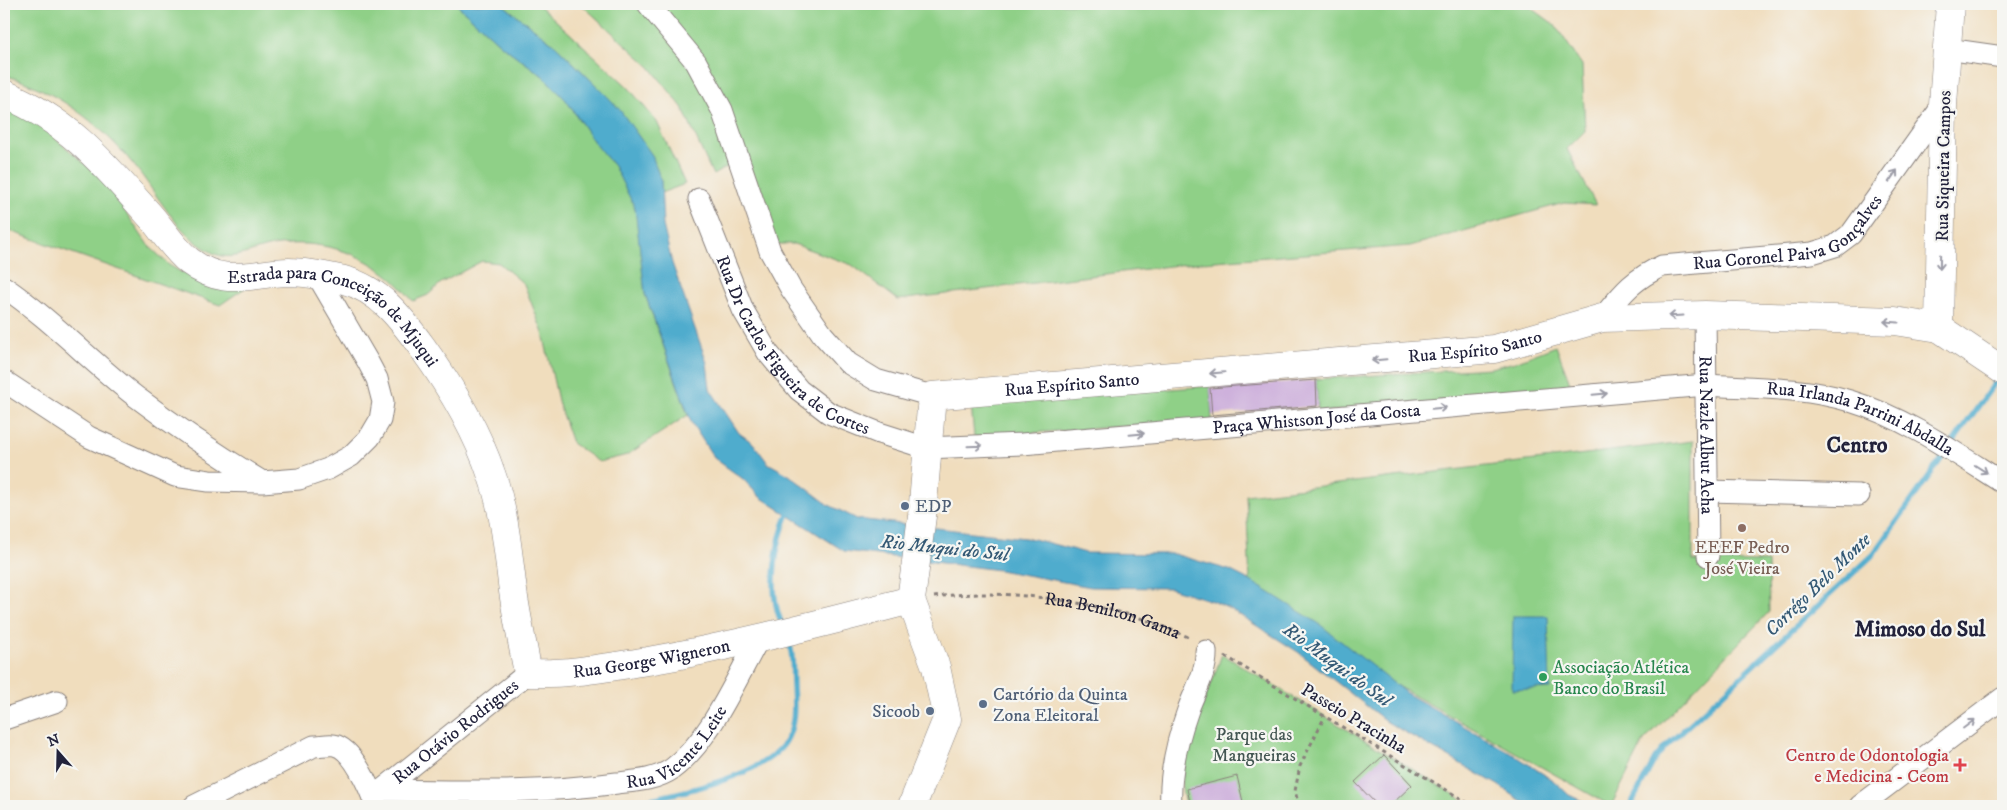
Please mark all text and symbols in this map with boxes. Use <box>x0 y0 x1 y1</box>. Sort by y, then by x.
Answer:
street label: Rua Siqueira Campos <box>1932 90 1956 242</box>
one-way arrow <box>1888 170 1898 184</box>
street label: Rua Coronel Paiva Gonçalves <box>1692 191 1887 275</box>
street label: Rua Dr Carlos Figueira de Cortes <box>711 253 873 440</box>
one-way arrow <box>1936 254 1945 270</box>
street label: Estrada para Conceição de Mjuqui <box>227 262 443 371</box>
one-way arrow <box>1669 311 1685 321</box>
one-way arrow <box>1883 317 1899 326</box>
street label: Rua Espírito Santo <box>1407 326 1545 368</box>
one-way arrow <box>1371 355 1387 364</box>
street label: Rua Nazle Albut Acha <box>1694 356 1717 515</box>
one-way arrow <box>1209 368 1225 378</box>
street label: Rua Espírito Santo <box>1004 369 1141 402</box>
street label: Rua Irlanda Parrini Abdalla <box>1766 378 1958 461</box>
one-way arrow <box>1592 389 1608 399</box>
street label: Praça Whistson José da Costa <box>1212 400 1422 440</box>
one-way arrow <box>1430 403 1446 413</box>
one-way arrow <box>1129 429 1145 439</box>
district label: Centro <box>1826 432 1888 459</box>
one-way arrow <box>966 441 983 451</box>
one-way arrow <box>1973 464 1987 474</box>
place label: EDP <box>915 496 951 518</box>
marker: EDP <box>899 500 911 512</box>
marker: EEEF Pedro José Vieira <box>1736 522 1748 534</box>
water label: Corrégo Belo Monte <box>1760 528 1876 642</box>
water label: Rio Muqui do Sul <box>879 530 1012 568</box>
place label: EEEF Pedro José Vieira <box>1694 537 1790 580</box>
street label: Rua Benilton Gama <box>1043 588 1184 645</box>
district label: Mimoso do Sul <box>1855 616 1986 643</box>
water label: Rio Muqui do Sul <box>1277 618 1397 714</box>
street label: Rua George Wigneron <box>572 635 733 684</box>
place label: Associação Atlética Banco do Brasil <box>1553 657 1689 700</box>
marker: Associação Atlética Banco do Brasil <box>1537 671 1549 683</box>
street label: Rua Otávio Rodrigues <box>388 675 524 789</box>
street label: Passeio Pracinha <box>1297 679 1410 759</box>
place label: Cartório da Quinta Zona Eleitoral <box>993 684 1128 727</box>
marker: Cartório da Quinta Zona Eleitoral <box>977 698 989 710</box>
place label: Sicoob <box>872 701 920 723</box>
street label: Rua Vicente Leite <box>625 702 732 794</box>
marker: Sicoob <box>924 705 936 717</box>
one-way arrow <box>1962 719 1976 729</box>
park label: Parque das Mangueiras <box>1212 724 1296 767</box>
north arrow <box>32 728 82 778</box>
text: N <box>45 730 63 751</box>
place label: Centro de Odontologia e Medicina - Ceom <box>1786 745 1949 788</box>
marker: Centro de Odontologia e Medicina - Ceom <box>1953 758 1967 772</box>

